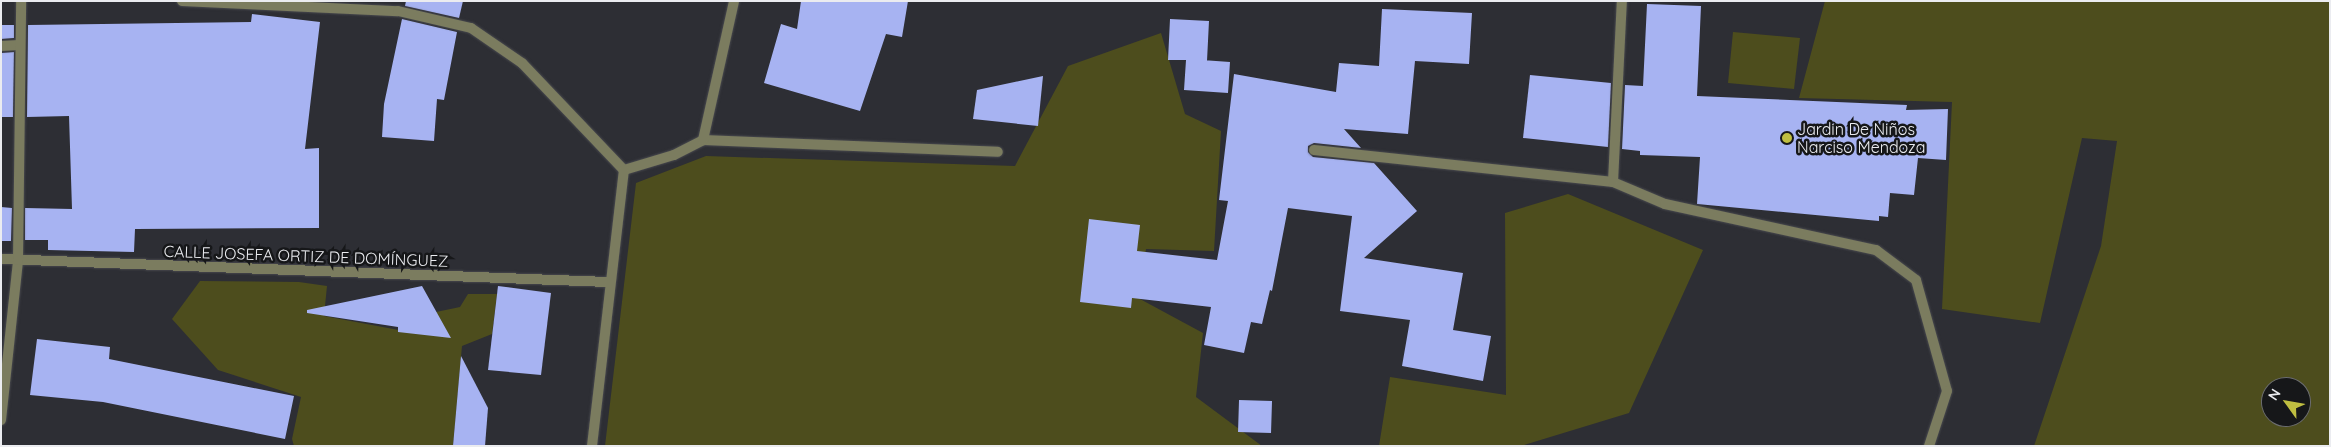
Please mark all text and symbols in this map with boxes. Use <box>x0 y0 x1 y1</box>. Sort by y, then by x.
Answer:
place label: Jardin De Niños Narciso Mendoza <box>1797 119 1925 157</box>
marker: Jardin De Niños Narciso Mendoza <box>1781 132 1793 144</box>
street label: CALLE JOSEFA ORTIZ DE DOMÍNGUEZ <box>163 241 449 271</box>
north arrow <box>2261 377 2311 427</box>
text: N <box>2264 385 2284 404</box>

